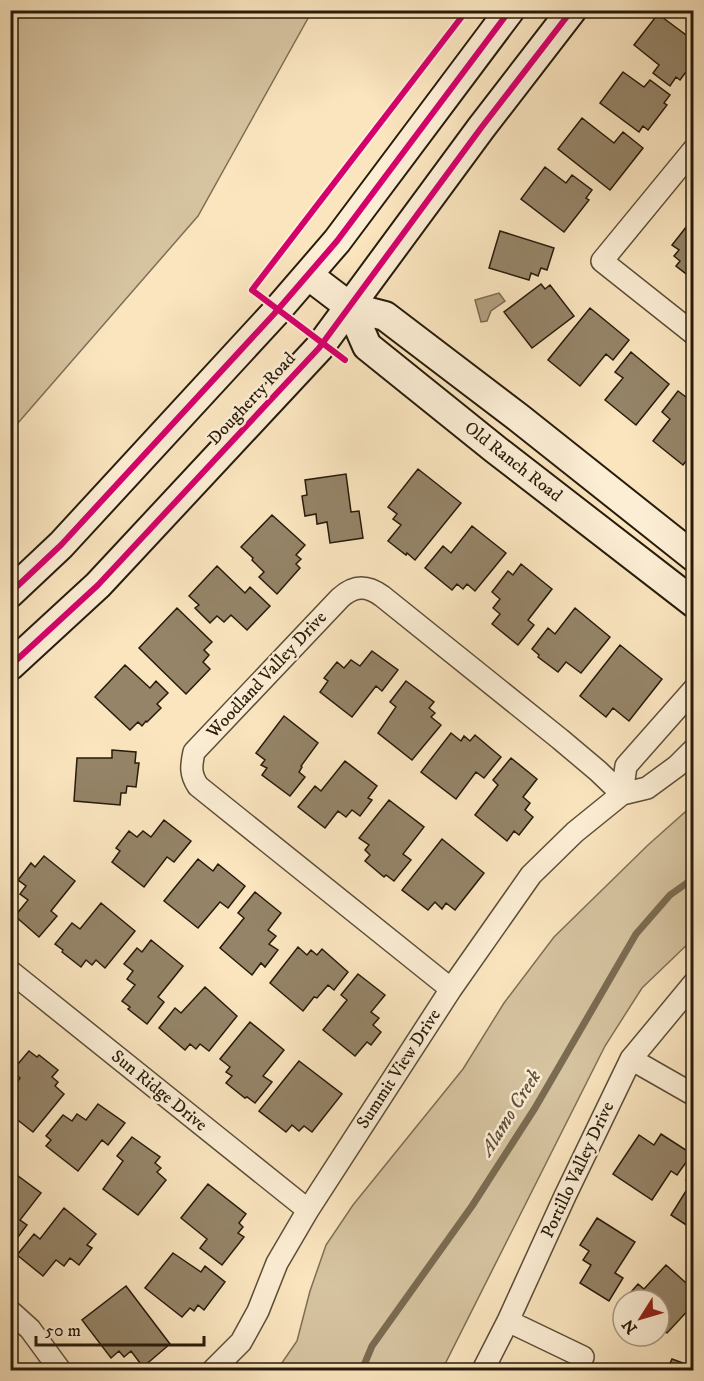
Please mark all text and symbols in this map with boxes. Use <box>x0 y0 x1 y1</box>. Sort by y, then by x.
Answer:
street label: Dougherty Road <box>204 348 300 450</box>
street label: Old Ranch Road <box>460 417 566 507</box>
street label: Woodland Valley Drive <box>202 607 332 744</box>
street label: Summit View Drive <box>352 1005 446 1133</box>
street label: Sun Ridge Drive <box>107 1046 211 1136</box>
water label: Alamo Creek <box>474 1065 547 1162</box>
street label: Portillo Valley Drive <box>537 1098 619 1242</box>
north arrow <box>611 1288 671 1348</box>
scale bar <box>36 1309 204 1347</box>
text: N <box>618 1315 642 1338</box>
text: 50 m <box>45 1320 81 1342</box>

